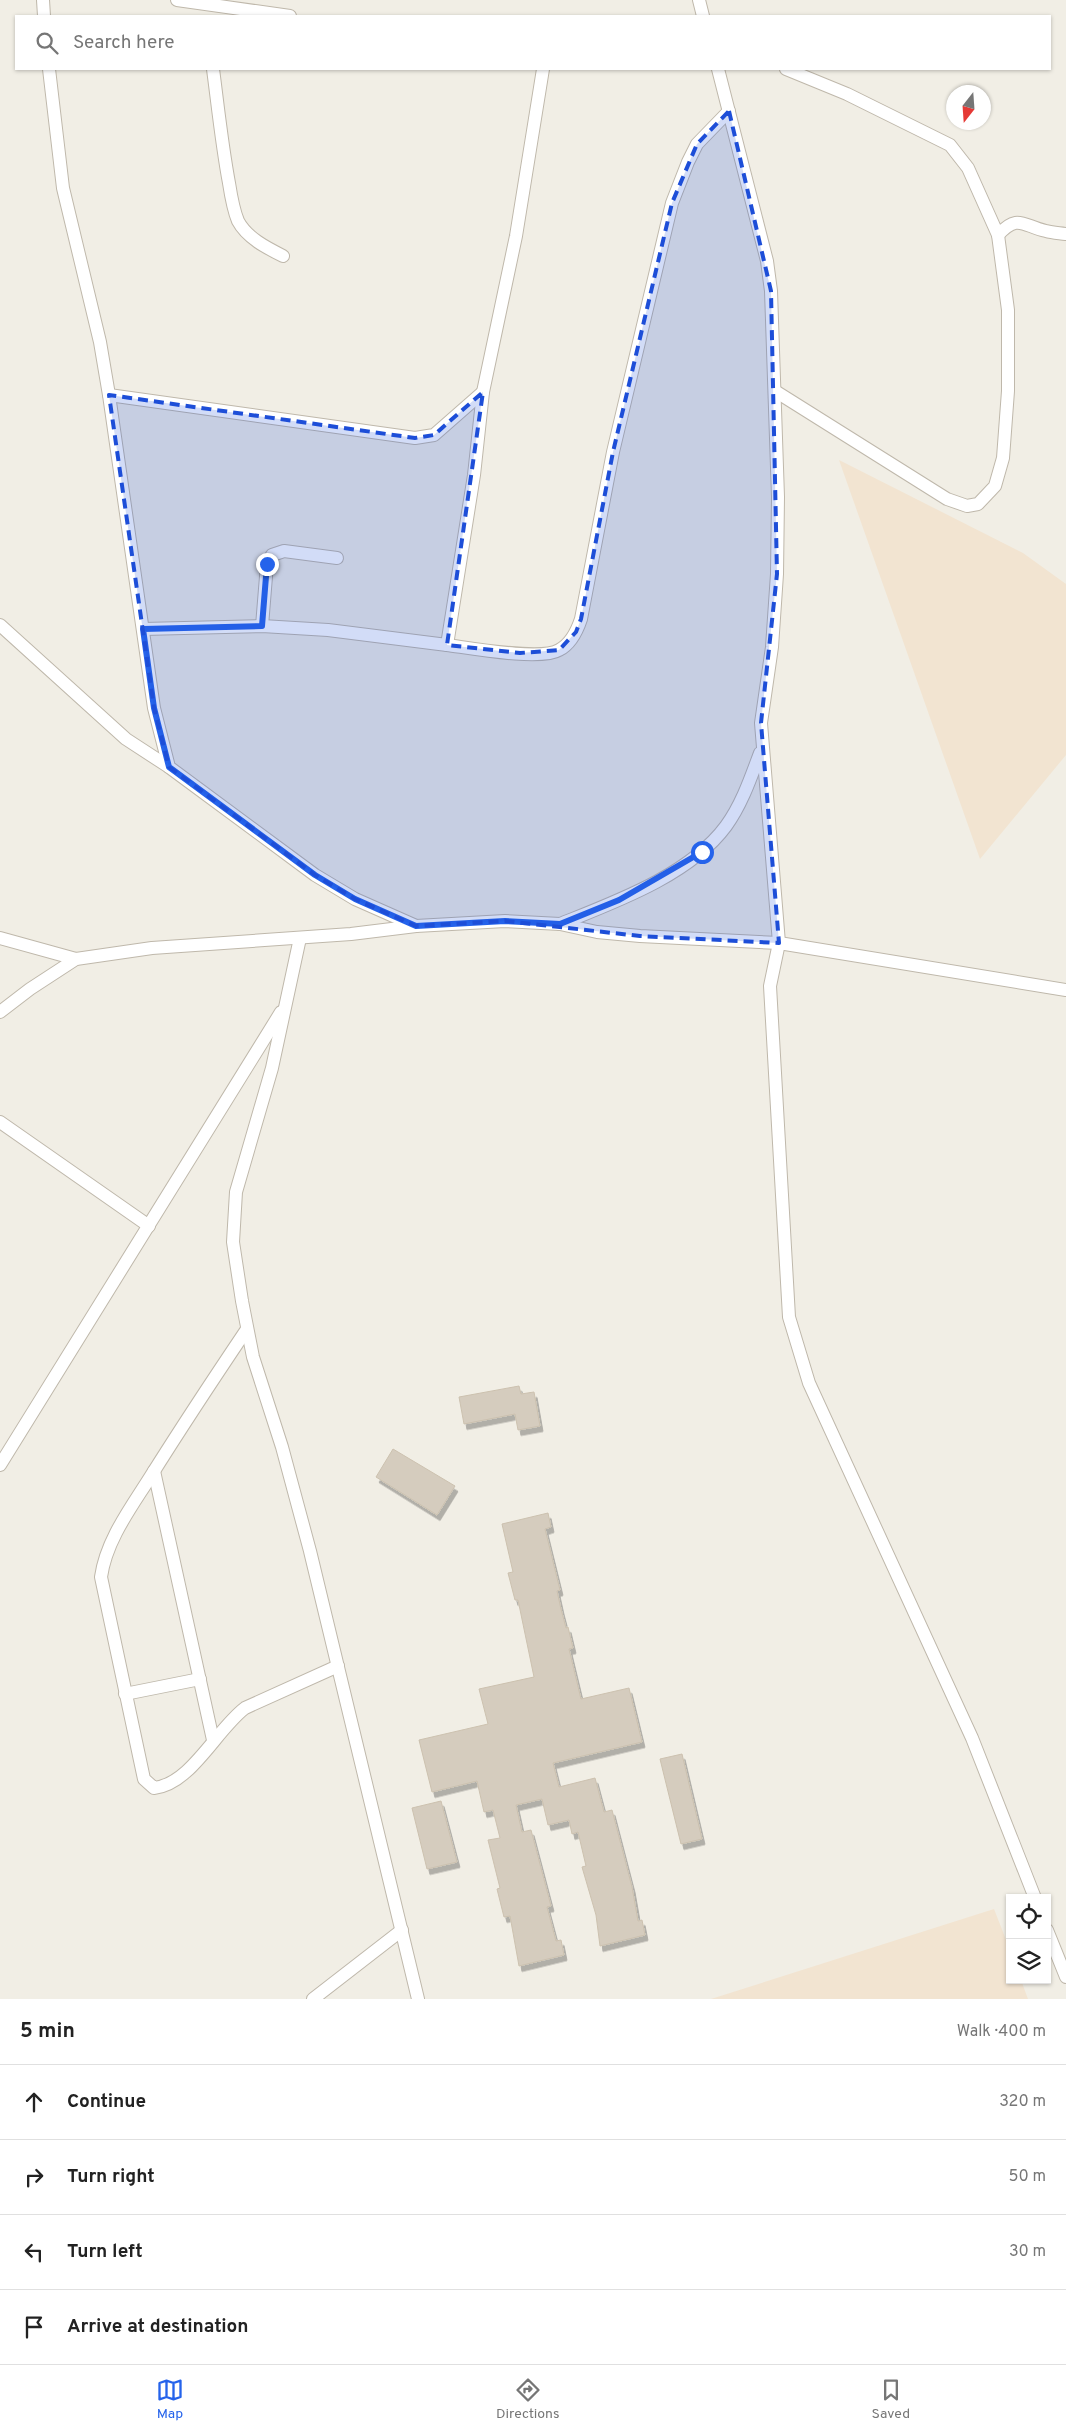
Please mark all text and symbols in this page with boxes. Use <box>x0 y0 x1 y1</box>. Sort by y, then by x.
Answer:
search box <box>15 15 1051 70</box>
icon: search <box>33 29 61 57</box>
text: Search here <box>73 31 175 55</box>
north arrow <box>946 85 991 130</box>
route end <box>256 553 279 576</box>
route start <box>691 841 714 864</box>
map controls <box>1006 1894 1051 1984</box>
button: locate <box>1006 1894 1051 1939</box>
button: layers <box>1006 1939 1051 1984</box>
text: 5 min <box>20 2018 75 2045</box>
text: Walk · 400 m <box>957 2022 1046 2042</box>
icon: ahead <box>20 2088 48 2116</box>
text: Continue <box>67 2090 146 2114</box>
text: 320 m <box>999 2092 1046 2112</box>
icon: right <box>20 2163 48 2191</box>
text: Turn right <box>67 2165 155 2189</box>
text: 50 m <box>1009 2167 1046 2187</box>
icon: left <box>20 2238 48 2266</box>
text: Turn left <box>67 2240 143 2264</box>
text: 30 m <box>1009 2242 1046 2262</box>
icon: arrive <box>20 2313 48 2341</box>
text: Arrive at destination <box>67 2315 248 2339</box>
tab: Map <box>156 2376 184 2423</box>
tab: Directions <box>496 2376 560 2423</box>
tab: Saved <box>872 2376 910 2423</box>

